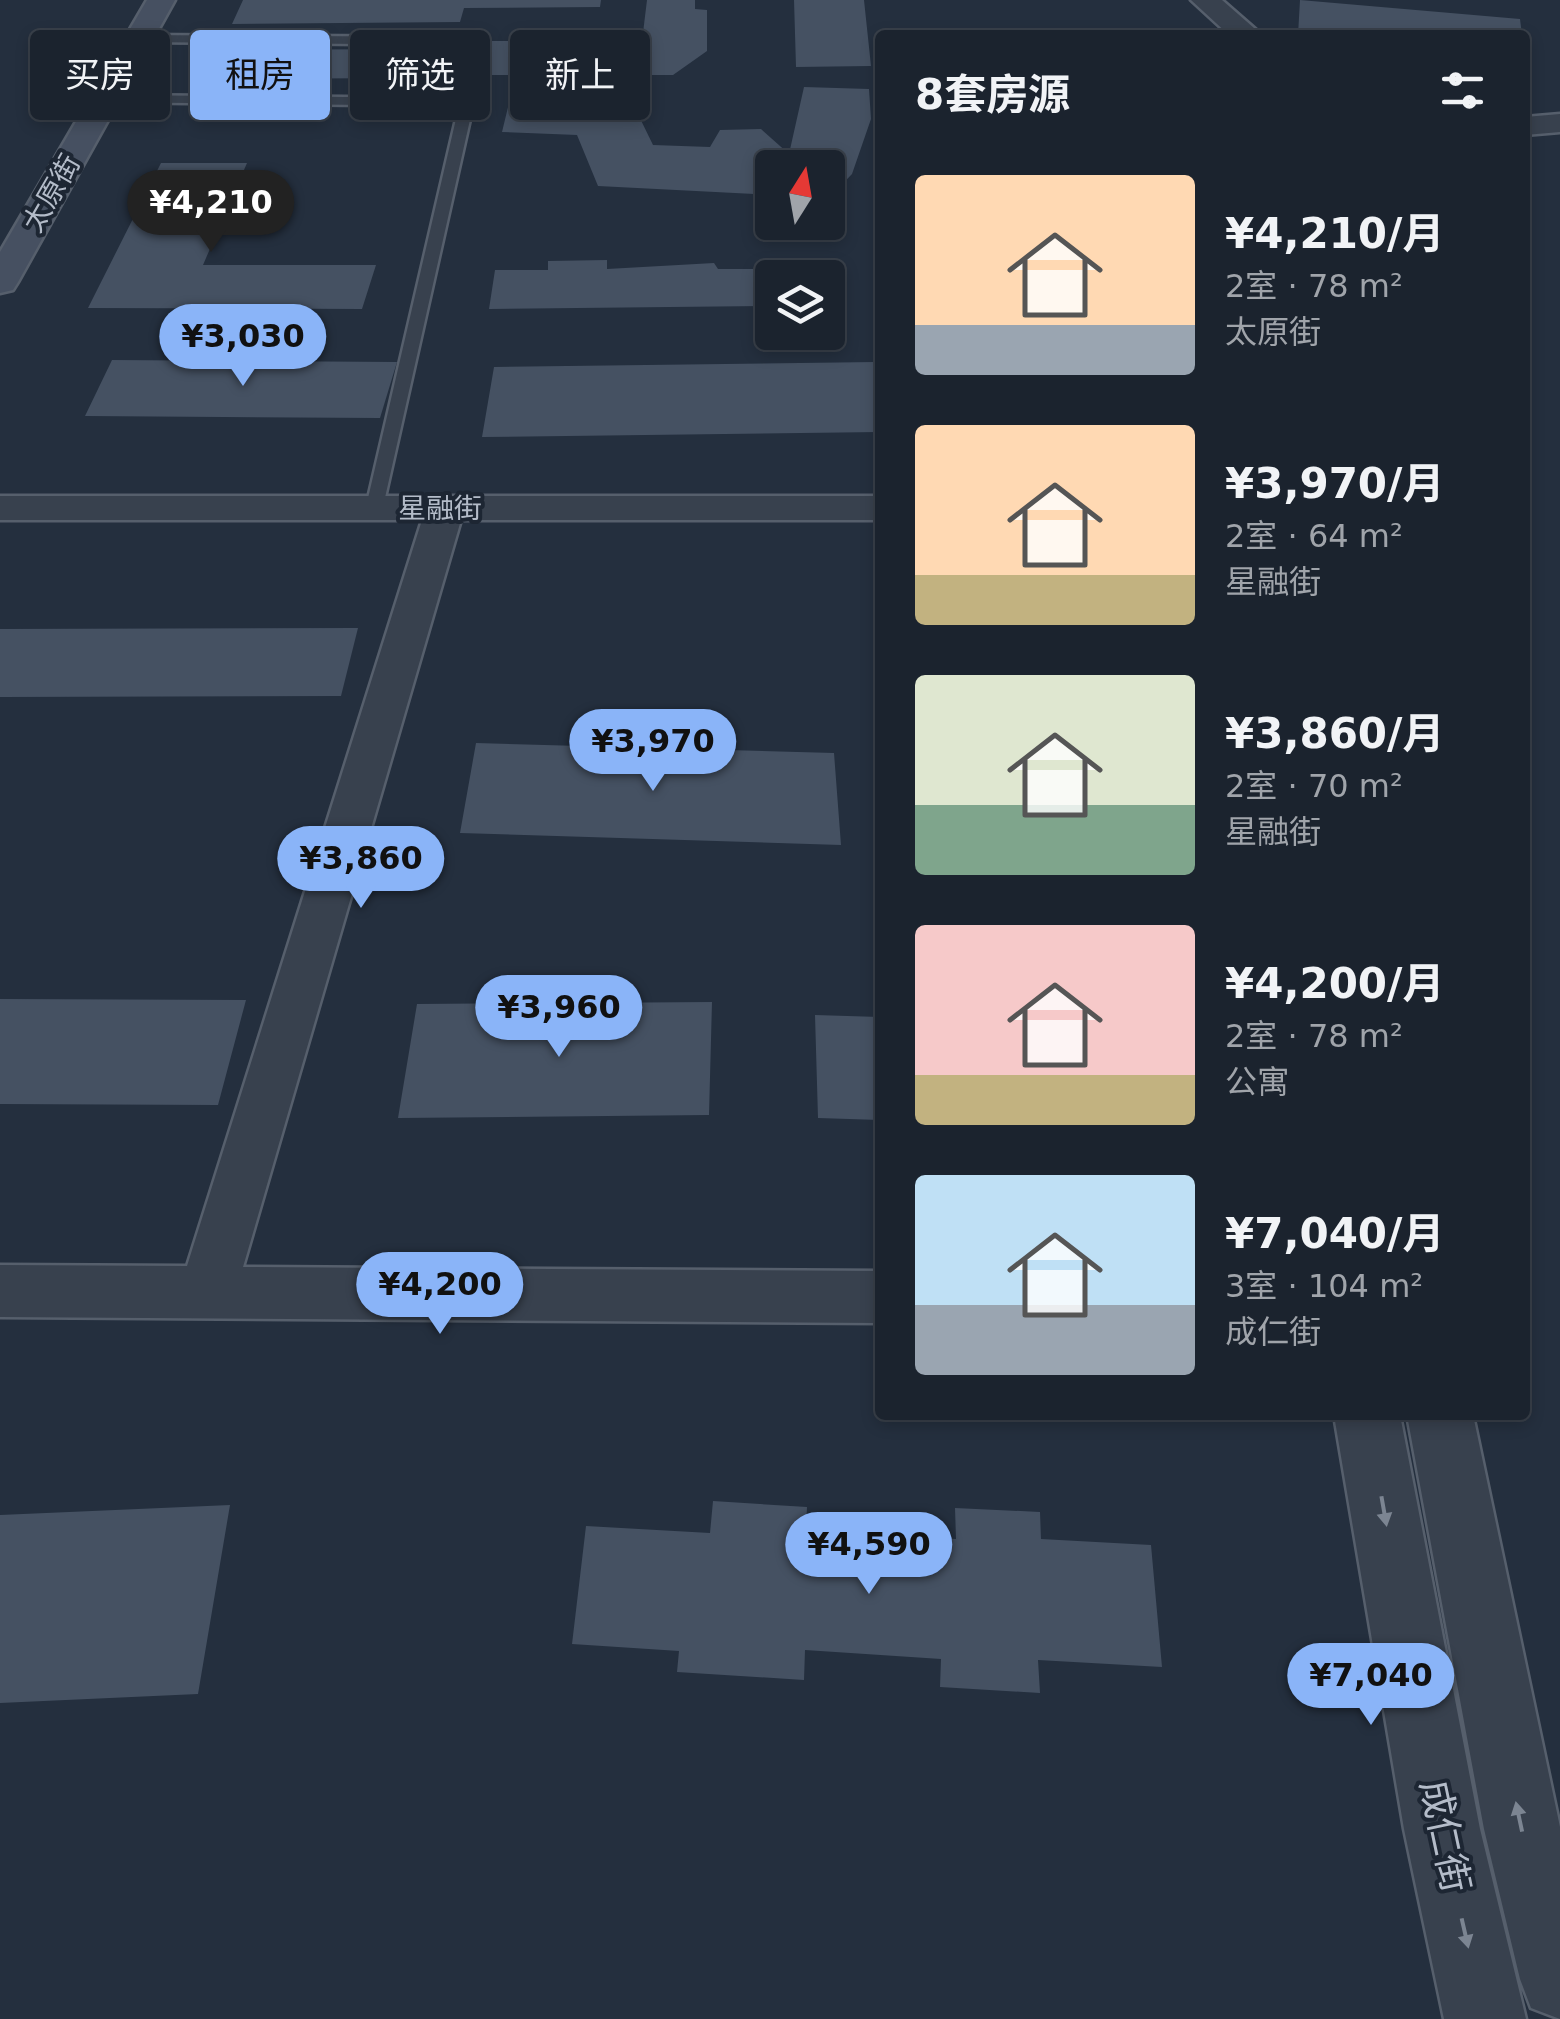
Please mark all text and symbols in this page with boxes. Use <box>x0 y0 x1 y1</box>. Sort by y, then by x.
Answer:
chip: 买房 <box>30 30 170 120</box>
chip: 租房 <box>190 30 330 120</box>
chip: 筛选 <box>350 30 490 120</box>
chip: 新上 <box>510 30 650 120</box>
icon: filters <box>1435 63 1490 118</box>
text: 8套房源 <box>915 70 1070 119</box>
street label: 太原街 <box>16 149 87 238</box>
north arrow <box>755 150 845 240</box>
map controls <box>755 150 845 350</box>
pin: ¥4,210 <box>130 170 292 255</box>
text: ¥4,210 <box>149 183 273 221</box>
text: ¥4,210/月 <box>1225 209 1444 258</box>
icon: home <box>995 215 1115 335</box>
button: layers <box>755 260 845 350</box>
text: 2室 · 78 m² <box>1225 267 1403 305</box>
pin: ¥3,030 <box>162 304 324 389</box>
text: 太原街 <box>1225 313 1321 351</box>
text: ¥3,030 <box>181 317 305 355</box>
text: ¥3,970/月 <box>1225 459 1444 508</box>
icon: home <box>995 465 1115 585</box>
street label: 星融街 <box>398 492 482 525</box>
text: 2室 · 64 m² <box>1225 517 1403 555</box>
text: 星融街 <box>1225 563 1321 601</box>
pin: ¥3,970 <box>572 709 734 794</box>
text: ¥3,860/月 <box>1225 709 1444 758</box>
icon: home <box>995 715 1115 835</box>
text: ¥3,970 <box>591 722 715 760</box>
text: 2室 · 70 m² <box>1225 767 1403 805</box>
text: 星融街 <box>1225 813 1321 851</box>
pin: ¥3,860 <box>280 826 442 911</box>
text: ¥3,860 <box>299 839 423 877</box>
text: ¥4,200/月 <box>1225 959 1444 1008</box>
icon: home <box>995 965 1115 1085</box>
pin: ¥3,960 <box>478 975 640 1060</box>
text: ¥3,960 <box>497 988 621 1026</box>
text: 2室 · 78 m² <box>1225 1017 1403 1055</box>
text: 公寓 <box>1225 1063 1289 1101</box>
text: ¥7,040/月 <box>1225 1209 1444 1258</box>
icon: home <box>995 1215 1115 1335</box>
pin: ¥4,200 <box>359 1252 521 1337</box>
text: ¥4,200 <box>378 1265 502 1303</box>
text: 3室 · 104 m² <box>1225 1267 1423 1305</box>
text: 成仁街 <box>1225 1313 1321 1351</box>
one-way arrow <box>1377 1496 1392 1527</box>
pin: ¥4,590 <box>788 1512 950 1597</box>
text: ¥4,590 <box>807 1525 931 1563</box>
pin: ¥7,040 <box>1290 1643 1452 1728</box>
text: ¥7,040 <box>1309 1656 1433 1694</box>
street label: 成仁街 <box>1412 1776 1478 1896</box>
one-way arrow <box>1511 1801 1527 1832</box>
one-way arrow <box>1458 1918 1473 1949</box>

